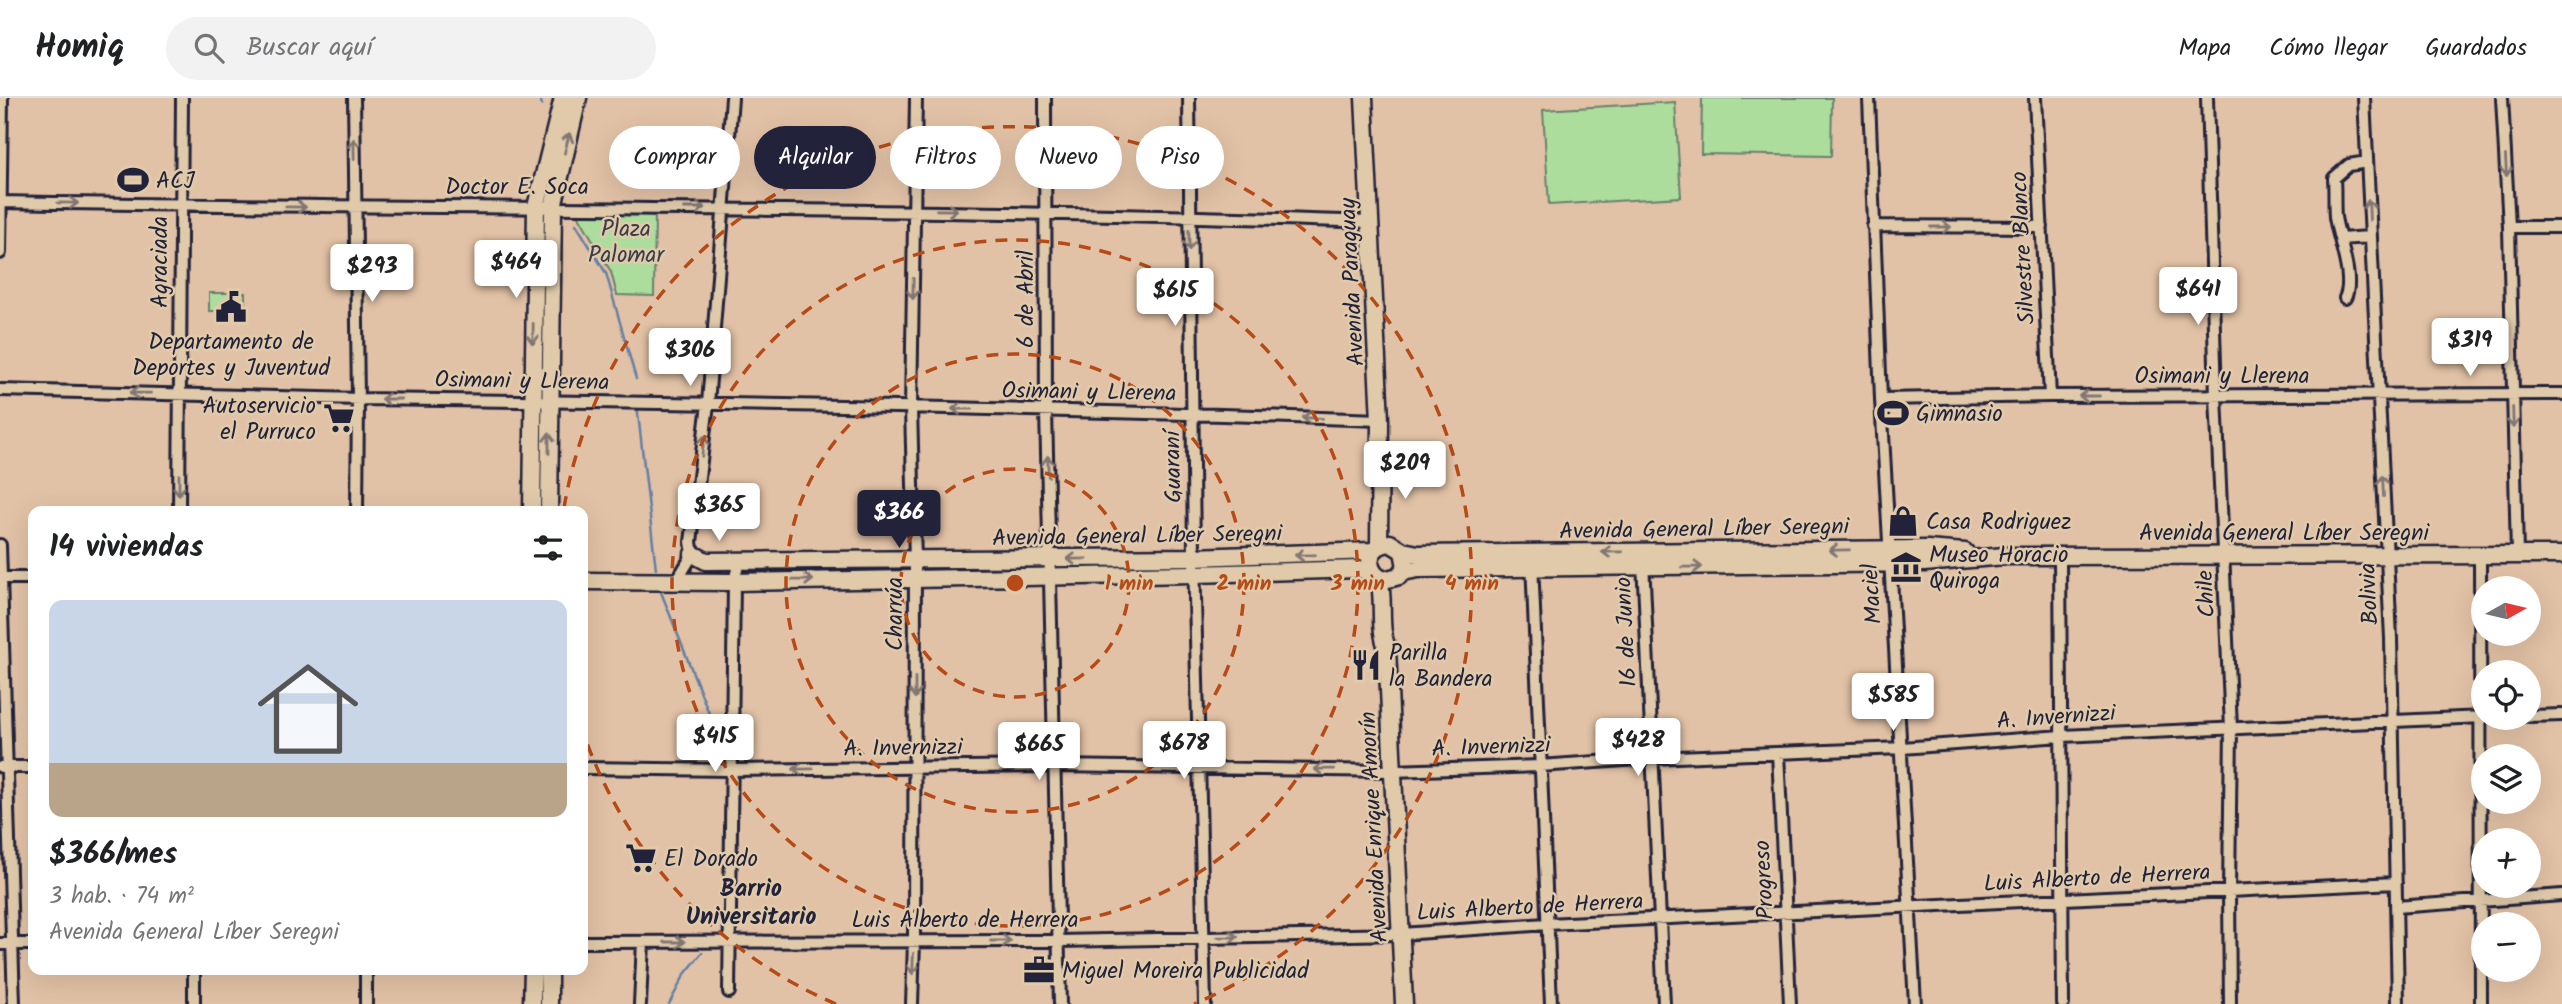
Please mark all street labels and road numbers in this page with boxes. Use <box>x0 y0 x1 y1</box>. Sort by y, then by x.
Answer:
street label: Doctor E. Soca <box>445 170 589 206</box>
street label: Silvestre Blanco <box>2002 170 2046 325</box>
street label: Avenida Paraguay <box>1331 197 1375 367</box>
street label: Agraciada <box>143 216 179 308</box>
street label: 6 de Abril <box>1009 250 1045 348</box>
street label: Osimani y Llerena <box>2135 359 2309 395</box>
street label: Osimani y Llerena <box>434 362 610 402</box>
street label: Osimani y Llerena <box>1001 373 1177 413</box>
street label: Guaraní <box>1155 427 1193 503</box>
street label: Avenida General Líber Seregni <box>1559 509 1851 551</box>
street label: Avenida General Líber Seregni <box>992 516 1284 558</box>
street label: Avenida General Líber Seregni <box>2139 516 2431 552</box>
street label: Maciel <box>1853 562 1893 625</box>
street label: Bolivia <box>2350 562 2390 626</box>
street label: Chile <box>2188 569 2226 619</box>
street label: 16 de Junio <box>1606 576 1648 688</box>
street label: Charrúa <box>878 577 914 651</box>
street label: A. Invernizzi <box>1995 696 2118 740</box>
street label: Avenida Enrique Amorín <box>1351 710 1399 944</box>
street label: A. Invernizzi <box>1431 728 1553 768</box>
street label: A. Invernizzi <box>843 730 964 768</box>
street label: Progreso <box>1745 839 1785 921</box>
street label: Luis Alberto de Herrera <box>1983 855 2211 903</box>
street label: Luis Alberto de Herrera <box>1416 884 1644 932</box>
street label: Luis Alberto de Herrera <box>851 903 1079 939</box>

